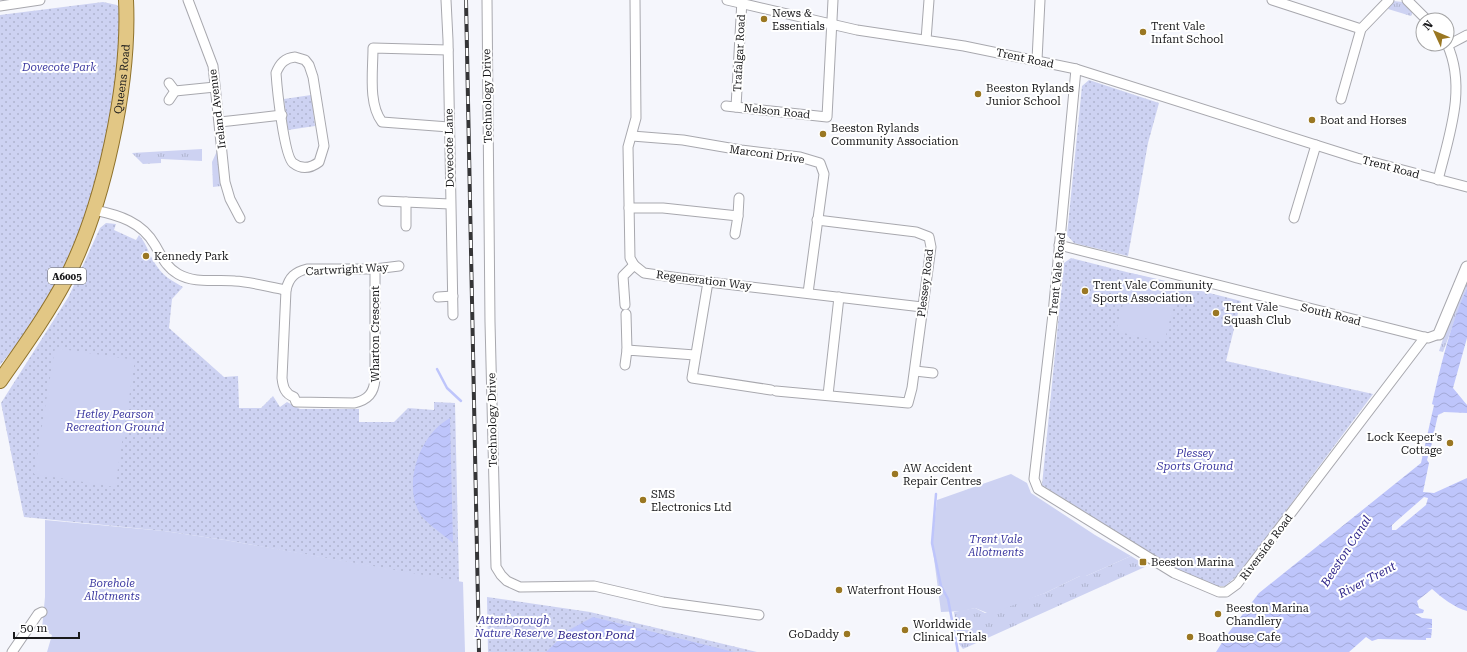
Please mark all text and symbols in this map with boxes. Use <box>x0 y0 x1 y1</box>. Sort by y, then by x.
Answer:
place label: News & Essentials <box>772 7 825 33</box>
north arrow <box>1415 12 1455 52</box>
street label: Trafalgar Road <box>731 14 748 92</box>
marker: News & Essentials <box>759 14 769 24</box>
text: N <box>1421 17 1436 33</box>
place label: Trent Vale Infant School <box>1151 20 1224 46</box>
marker: Trent Vale Infant School <box>1138 27 1148 37</box>
street label: Queens Road <box>111 44 133 115</box>
street label: Trent Road <box>995 46 1055 71</box>
street label: Technology Drive <box>480 49 495 143</box>
park label: Dovecote Park <box>21 61 96 74</box>
street label: Ireland Avenue <box>206 68 229 150</box>
place label: Beeston Rylands Junior School <box>986 82 1074 108</box>
marker: Beeston Rylands Junior School <box>973 89 983 99</box>
street label: Nelson Road <box>743 102 811 121</box>
street label: Dovecote Lane <box>442 108 457 188</box>
place label: Boat and Horses <box>1320 114 1406 127</box>
marker: Boat and Horses <box>1307 115 1317 125</box>
place label: Beeston Rylands Community Association <box>831 122 958 148</box>
marker: Beeston Rylands Community Association <box>818 129 828 139</box>
street label: Marconi Drive <box>729 143 805 166</box>
street label: Trent Road <box>1361 154 1421 181</box>
street label: Trent Vale Road <box>1047 232 1068 316</box>
street label: Plessey Road <box>915 248 936 318</box>
place label: Kennedy Park <box>154 250 229 263</box>
marker: Kennedy Park <box>141 251 151 261</box>
street label: Cartwright Way <box>305 261 389 278</box>
road number: A6005 <box>48 268 86 284</box>
street label: Regeneration Way <box>655 268 753 293</box>
place label: Trent Vale Community Sports Association <box>1093 279 1213 305</box>
street label: Wharton Crescent <box>369 286 382 382</box>
marker: Trent Vale Community Sports Association <box>1080 286 1090 296</box>
place label: Trent Vale Squash Club <box>1224 301 1291 327</box>
street label: South Road <box>1299 301 1362 328</box>
marker: Trent Vale Squash Club <box>1211 308 1221 318</box>
street label: Technology Drive <box>485 373 500 467</box>
park label: Hetley Pearson Recreation Ground <box>65 408 164 434</box>
place label: Lock Keeper's Cottage <box>1367 431 1442 457</box>
marker: Lock Keeper's Cottage <box>1445 438 1455 448</box>
park label: Plessey Sports Ground <box>1156 447 1233 473</box>
place label: AW Accident Repair Centres <box>903 462 981 488</box>
marker: AW Accident Repair Centres <box>890 469 900 479</box>
place label: SMS Electronics Ltd <box>651 488 732 514</box>
marker: SMS Electronics Ltd <box>638 495 648 505</box>
street label: Riverside Road <box>1237 512 1296 583</box>
water label: Beeston Canal <box>1317 513 1374 590</box>
park label: Trent Vale Allotments <box>967 533 1024 559</box>
place label: Beeston Marina <box>1151 556 1234 569</box>
marker: Beeston Marina <box>1138 557 1148 567</box>
water label: River Trent <box>1335 559 1399 601</box>
park label: Borehole Allotments <box>83 577 140 603</box>
place label: Waterfront House <box>847 584 941 597</box>
marker: Waterfront House <box>834 585 844 595</box>
place label: Beeston Marina Chandlery <box>1226 602 1309 628</box>
marker: Beeston Marina Chandlery <box>1213 609 1223 619</box>
scale bar <box>14 614 79 640</box>
park label: Attenborough Nature Reserve <box>474 614 554 640</box>
place label: Worldwide Clinical Trials <box>913 618 987 644</box>
text: 50 m <box>20 621 47 635</box>
marker: Worldwide Clinical Trials <box>900 625 910 635</box>
water label: Beeston Pond <box>556 628 635 642</box>
place label: GoDaddy <box>789 628 839 641</box>
marker: GoDaddy <box>842 629 852 639</box>
place label: Boathouse Cafe <box>1198 631 1281 644</box>
marker: Boathouse Cafe <box>1185 632 1195 642</box>

